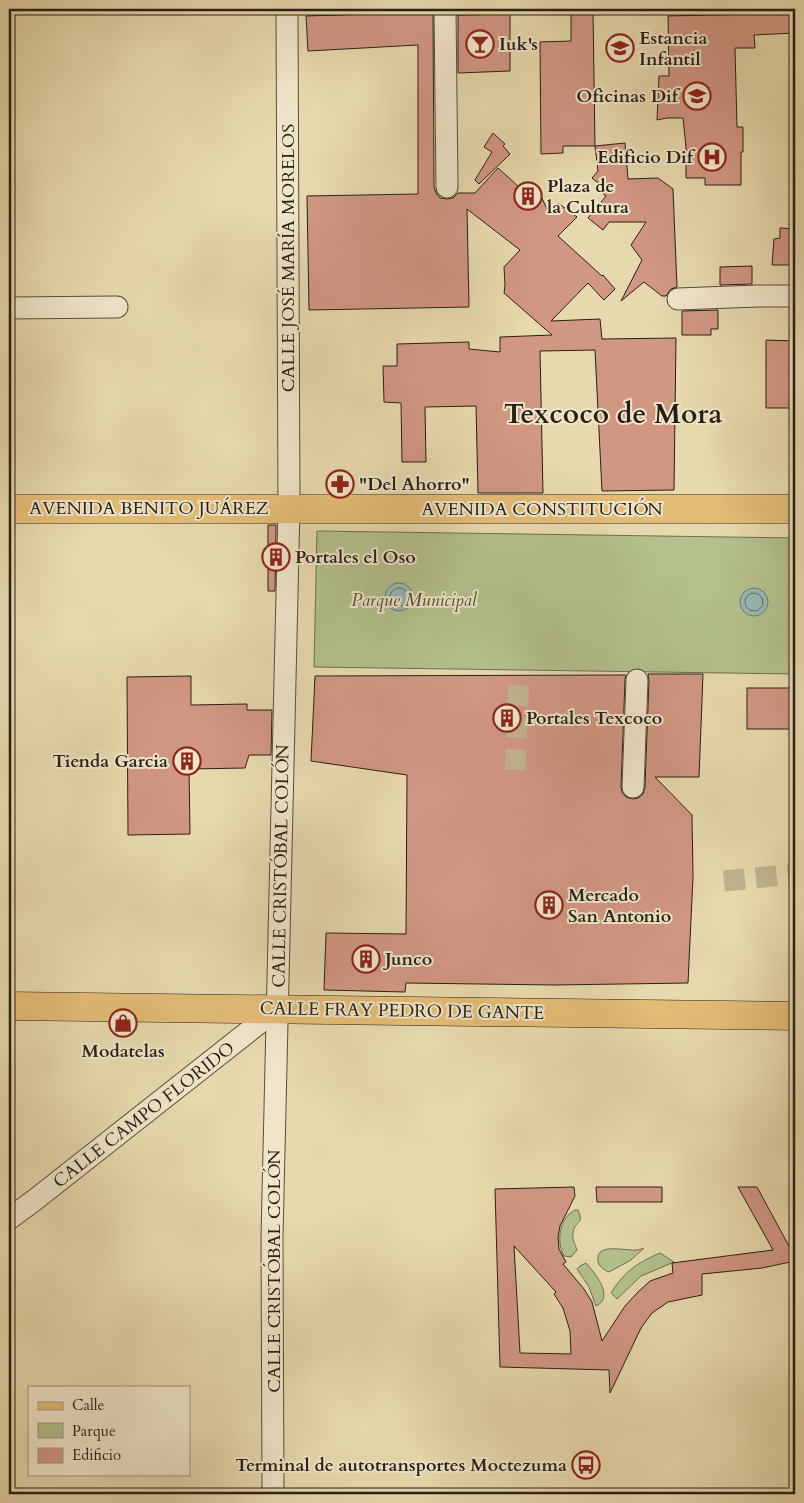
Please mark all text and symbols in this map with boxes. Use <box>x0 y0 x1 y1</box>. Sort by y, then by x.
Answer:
place label: Estancia Infantil <box>639 26 707 72</box>
bar icon: Iuk's <box>465 29 495 59</box>
place label: Iuk's <box>499 32 538 57</box>
school or university icon: Estancia Infantil <box>605 33 635 63</box>
school or university icon: Oficinas Dif <box>682 81 712 111</box>
place label: Oficinas Dif <box>576 84 681 109</box>
street label: CALLE JOSÉ MARÍA MORELOS <box>276 124 301 392</box>
hospital icon: Edificio Dif <box>697 142 727 172</box>
place label: Edificio Dif <box>597 145 696 170</box>
place label: Plaza de la Cultura <box>547 174 629 220</box>
building icon: Plaza de la Cultura <box>513 181 543 211</box>
district label: Texcoco de Mora <box>504 395 722 433</box>
pharmacy icon: "Del Ahorro" <box>325 469 355 499</box>
place label: "Del Ahorro" <box>359 472 470 497</box>
street label: AVENIDA BENITO JUÁREZ <box>29 496 269 521</box>
street label: AVENIDA CONSTITUCIÓN <box>421 497 663 522</box>
building icon: Portales el Oso <box>261 542 291 572</box>
place label: Portales el Oso <box>295 545 416 570</box>
park label: Parque Municipal <box>351 588 478 613</box>
building icon: Portales Texcoco <box>492 703 522 733</box>
place label: Portales Texcoco <box>526 706 662 731</box>
street label: CALLE CRISTÓBAL COLÓN <box>266 744 296 988</box>
building icon: Tienda Garcia <box>172 746 202 776</box>
place label: Tienda Garcia <box>52 749 168 774</box>
place label: Mercado San Antonio <box>568 883 671 929</box>
building icon: Mercado San Antonio <box>534 890 564 920</box>
building icon: Junco <box>351 944 381 974</box>
place label: Junco <box>382 947 432 972</box>
street label: CALLE FRAY PEDRO DE GANTE <box>259 996 545 1026</box>
shop icon: Modatelas <box>108 1008 138 1038</box>
street label: CALLE CAMPO FLORIDO <box>48 1036 240 1194</box>
place label: Modatelas <box>81 1039 165 1064</box>
street label: CALLE CRISTÓBAL COLÓN <box>262 1149 287 1393</box>
legend <box>28 1386 190 1476</box>
text: Calle <box>72 1395 105 1415</box>
text: Parque <box>72 1421 116 1441</box>
text: Edificio <box>72 1445 121 1465</box>
bus stop icon: Terminal de autotransportes Moctezuma <box>571 1450 601 1480</box>
place label: Terminal de autotransportes Moctezuma <box>235 1453 567 1478</box>

